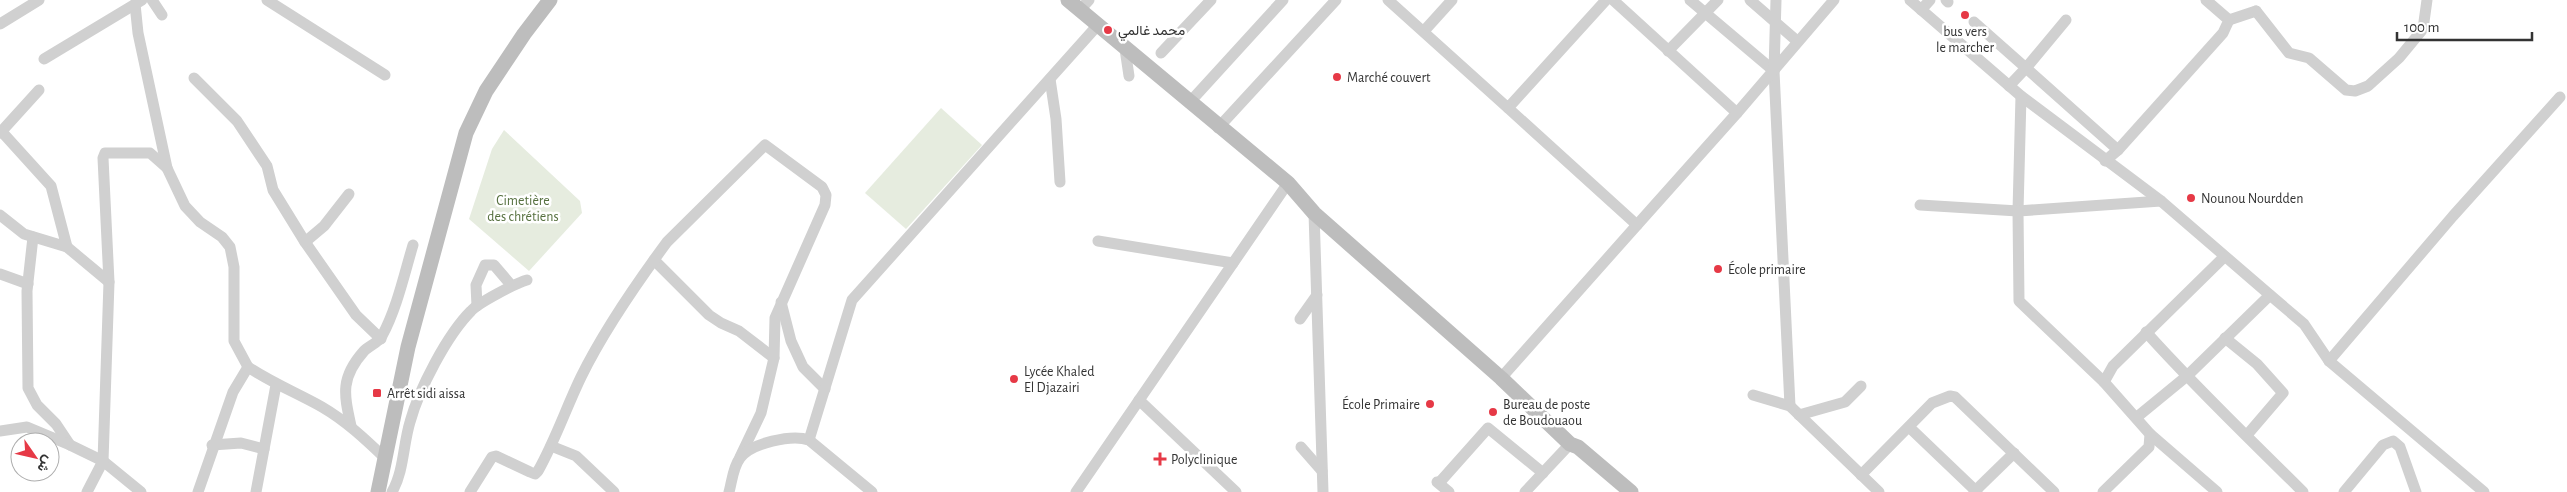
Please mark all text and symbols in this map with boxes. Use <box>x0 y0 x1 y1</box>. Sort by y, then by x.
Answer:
marker: bus vers le marcher <box>1959 9 1971 21</box>
scale bar <box>2397 10 2532 42</box>
text: 100 m <box>2404 20 2439 35</box>
marker: محمد غالمي <box>1102 24 1114 36</box>
place label: محمد غالمي <box>1118 24 1185 42</box>
place label: bus vers le marcher <box>1936 25 1994 55</box>
marker: Marché couvert <box>1331 71 1343 83</box>
place label: Marché couvert <box>1347 71 1431 85</box>
marker: Nounou Nourdden <box>2185 192 2197 204</box>
place label: Nounou Nourdden <box>2201 192 2304 206</box>
park label: Cimetière des chrétiens <box>487 194 559 224</box>
place label: École primaire <box>1728 260 1806 277</box>
marker: École primaire <box>1712 263 1724 275</box>
place label: Lycée Khaled El Djazairi <box>1024 365 1094 395</box>
marker: Lycée Khaled El Djazairi <box>1008 373 1020 385</box>
marker: Arrêt sidi aissa <box>371 387 383 399</box>
place label: Arrêt sidi aissa <box>387 387 466 401</box>
place label: École Primaire <box>1342 395 1420 412</box>
marker: École Primaire <box>1424 398 1436 410</box>
place label: Bureau de poste de Boudouaou <box>1503 398 1590 428</box>
marker: Bureau de poste de Boudouaou <box>1487 406 1499 418</box>
north arrow <box>10 432 60 482</box>
text: ش <box>34 452 55 475</box>
marker: Polyclinique <box>1153 452 1167 466</box>
place label: Polyclinique <box>1171 453 1237 467</box>

